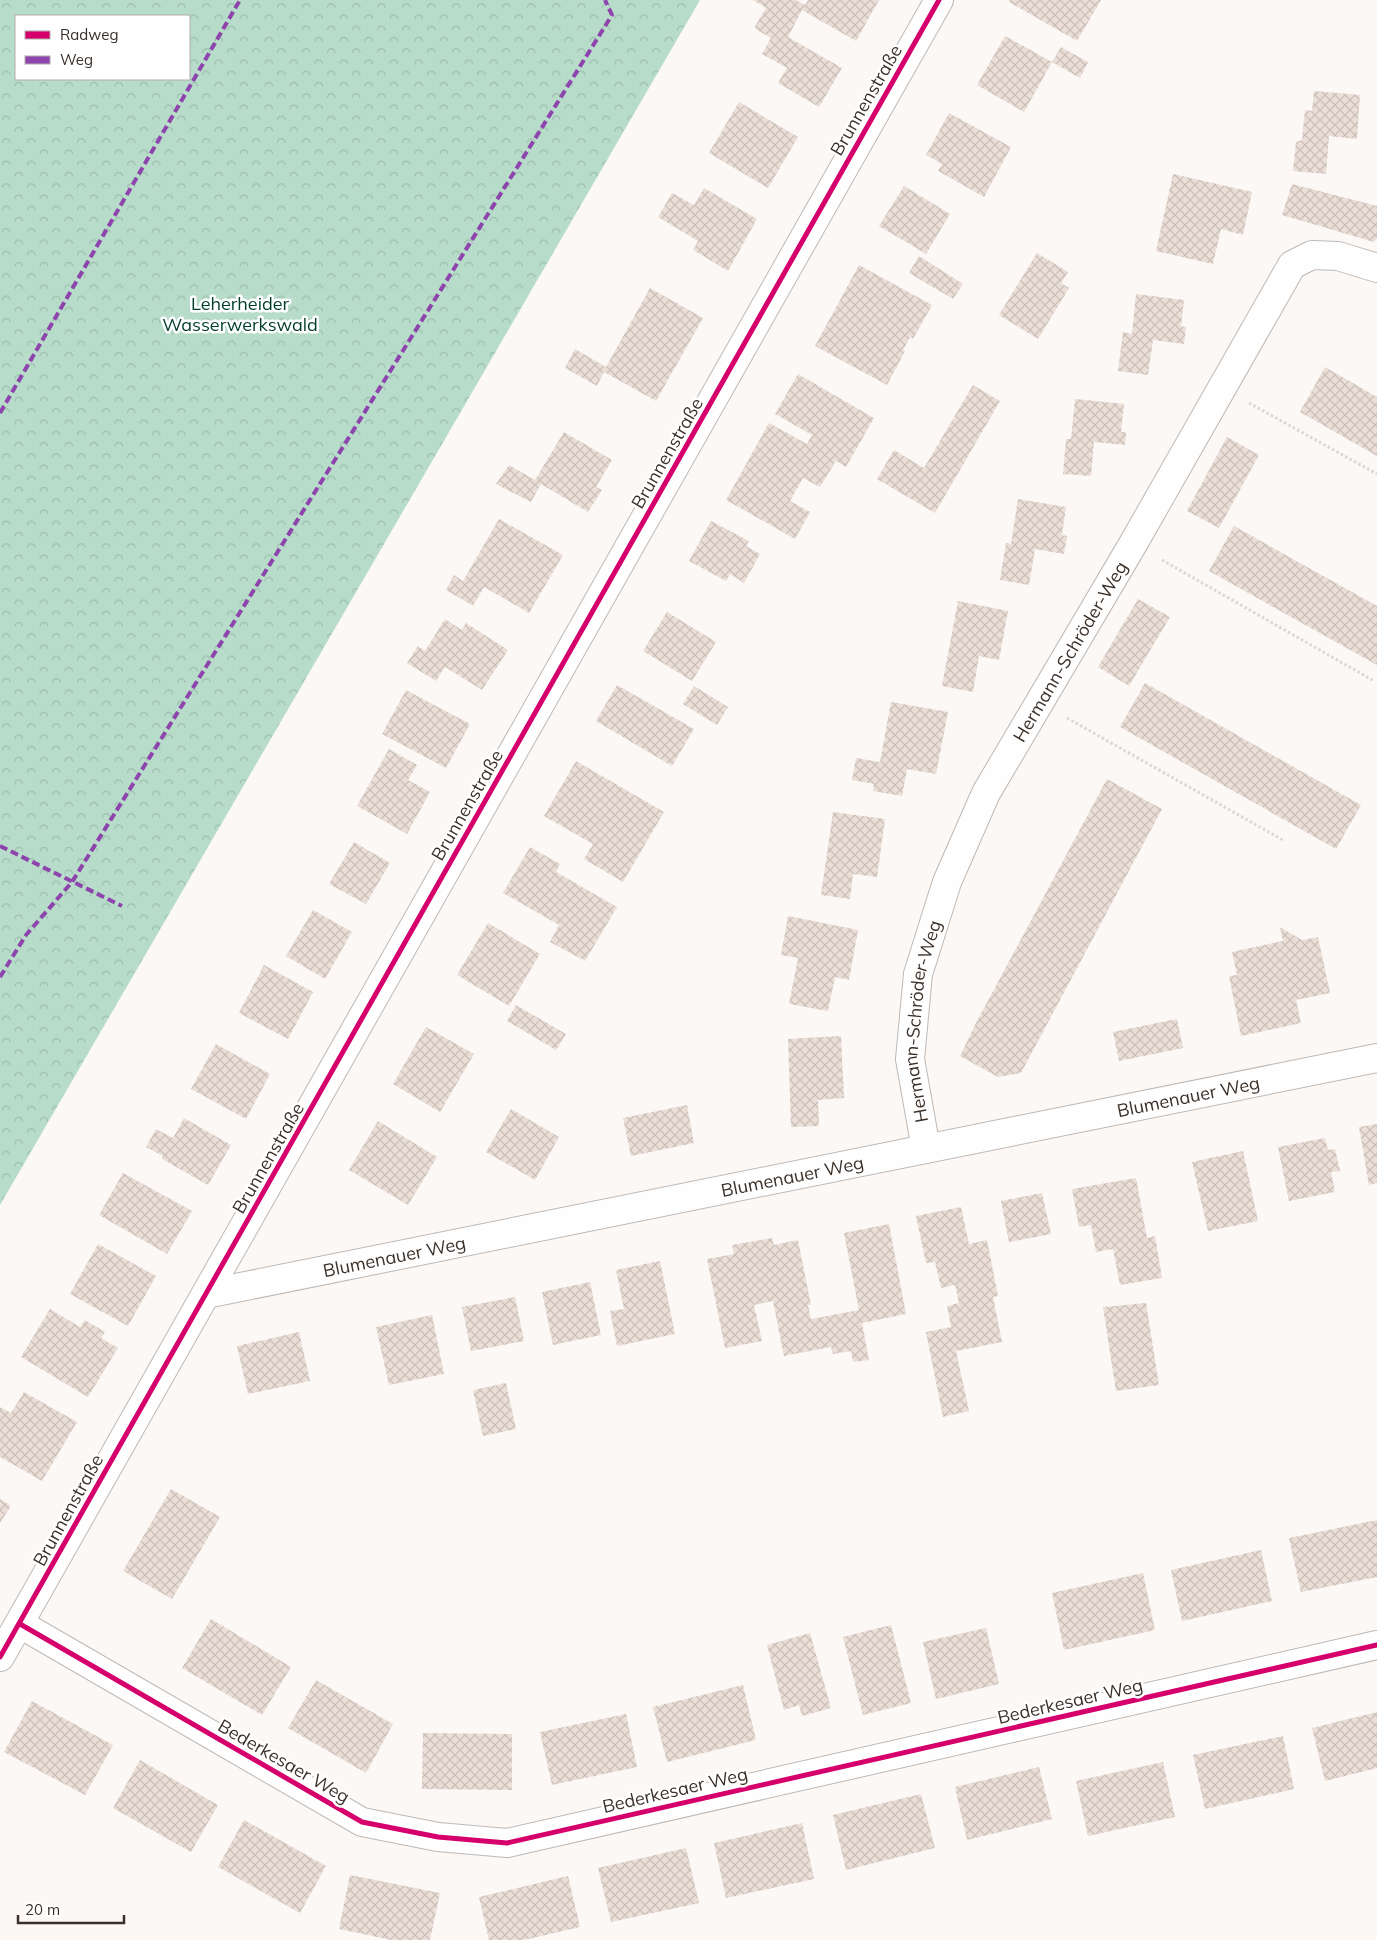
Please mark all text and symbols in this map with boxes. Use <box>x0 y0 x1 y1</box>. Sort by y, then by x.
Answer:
legend <box>15 15 190 80</box>
text: Radweg <box>60 25 118 44</box>
street label: Brunnenstraße <box>825 40 907 160</box>
text: Weg <box>60 50 93 69</box>
park label: Leherheider Wasserwerkswald <box>162 292 318 336</box>
street label: Brunnenstraße <box>626 393 708 513</box>
street label: Hermann-Schröder-Weg <box>1007 557 1132 746</box>
street label: Brunnenstraße <box>426 745 508 865</box>
street label: Hermann-Schröder-Weg <box>898 917 946 1124</box>
street label: Blumenauer Weg <box>1115 1070 1262 1122</box>
street label: Brunnenstraße <box>227 1098 309 1218</box>
street label: Blumenauer Weg <box>719 1150 866 1201</box>
street label: Blumenauer Weg <box>321 1230 468 1282</box>
street label: Brunnenstraße <box>28 1450 108 1570</box>
street label: Bederkesaer Weg <box>995 1673 1145 1729</box>
street label: Bederkesaer Weg <box>214 1714 354 1808</box>
street label: Bederkesaer Weg <box>600 1762 750 1818</box>
scale bar <box>18 1892 124 1924</box>
text: 20 m <box>25 1900 60 1919</box>

